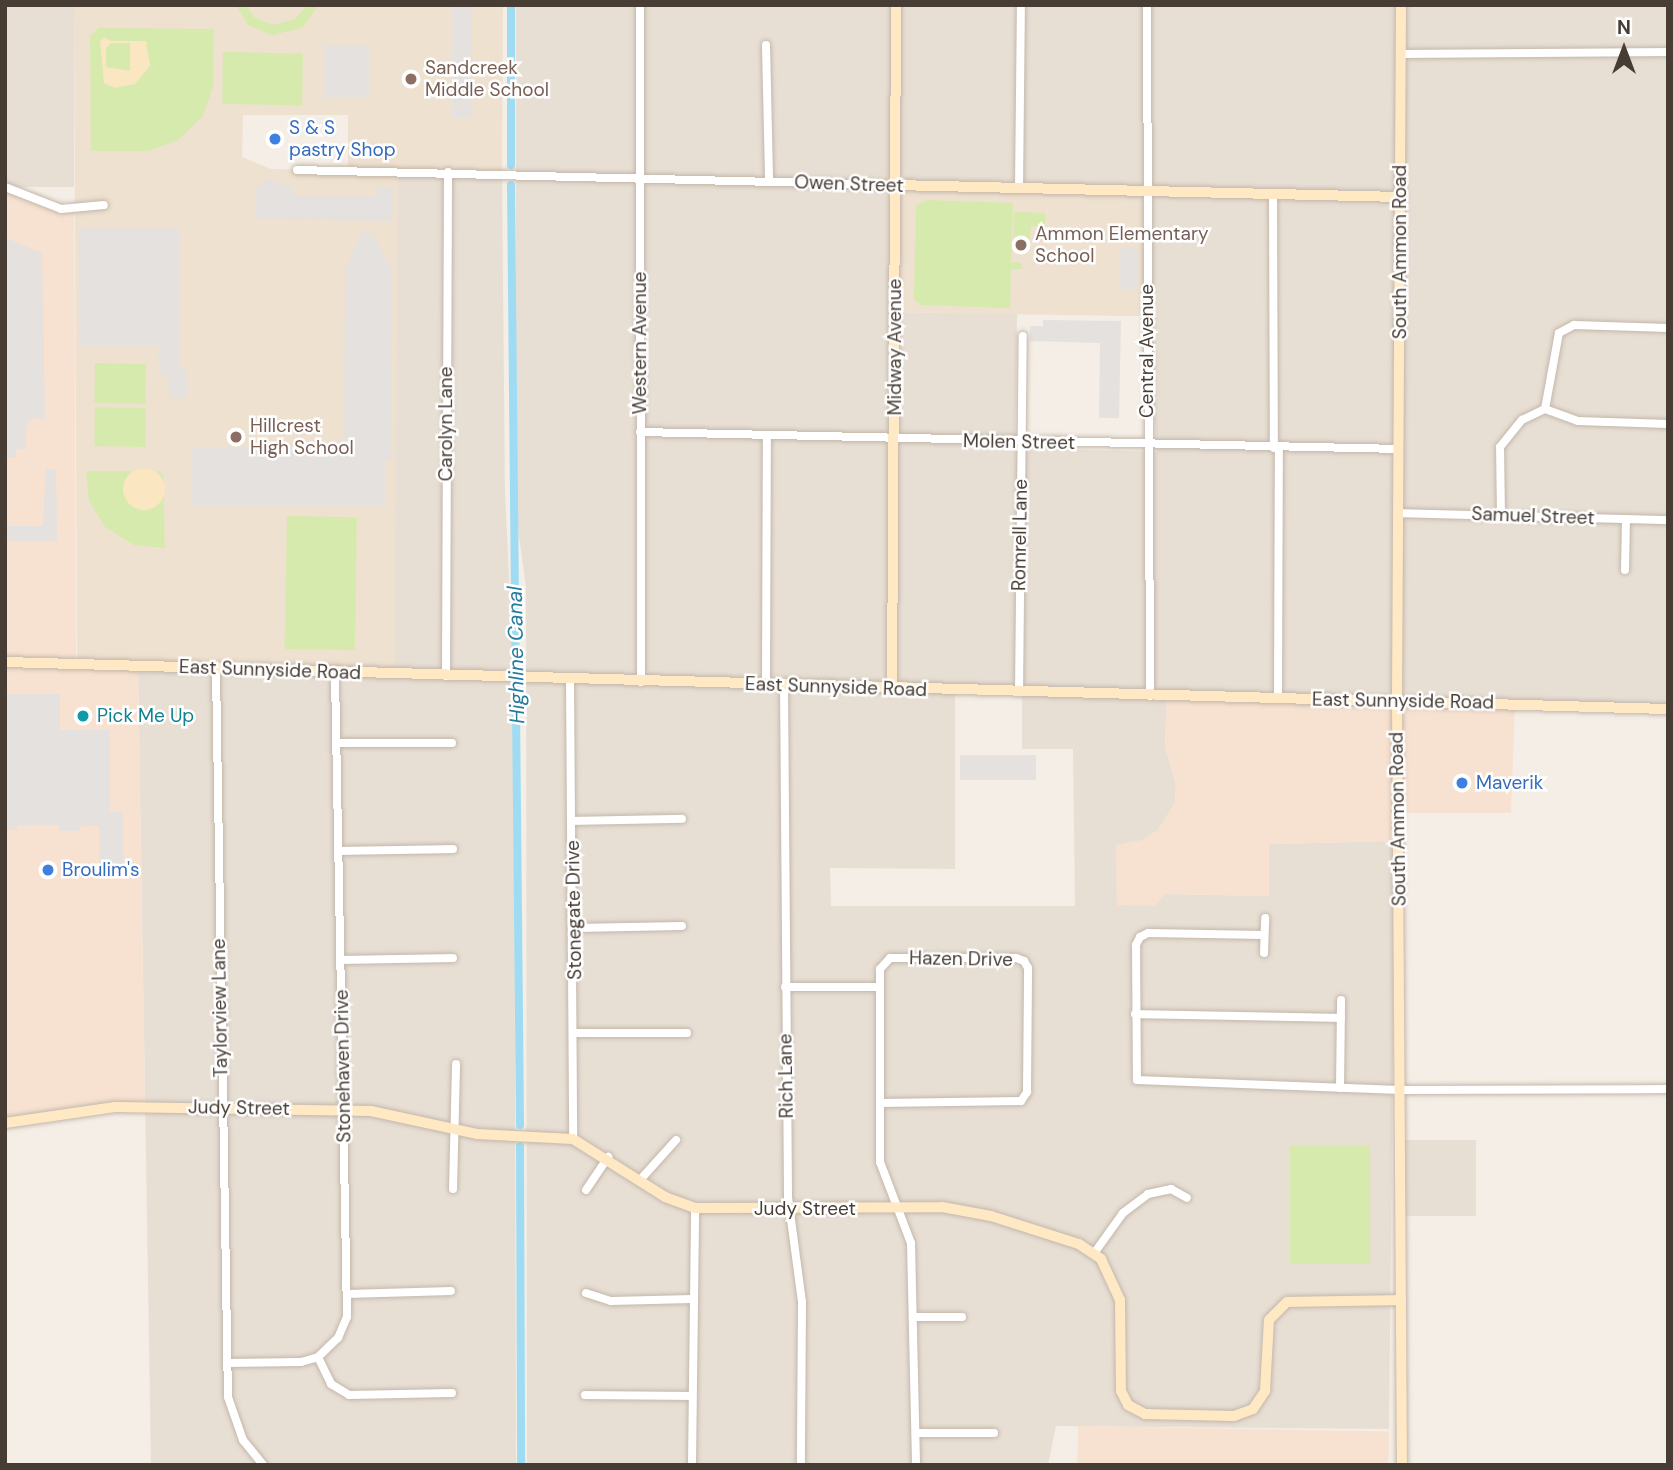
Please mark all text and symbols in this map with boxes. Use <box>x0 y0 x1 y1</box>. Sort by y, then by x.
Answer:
north arrow <box>1589 14 1659 84</box>
text: N <box>1617 15 1631 40</box>
place label: Sandcreek Middle School <box>425 57 549 101</box>
marker: Sandcreek Middle School <box>403 71 419 87</box>
place label: S & S pastry Shop <box>289 117 396 161</box>
marker: S & S pastry Shop <box>267 131 283 147</box>
street label: South Ammon Road <box>1389 165 1411 339</box>
street label: Owen Street <box>794 171 904 197</box>
place label: Ammon Elementary School <box>1035 223 1208 267</box>
marker: Ammon Elementary School <box>1013 237 1029 253</box>
street label: Western Avenue <box>629 272 651 414</box>
street label: Midway Avenue <box>884 279 906 415</box>
street label: Central Avenue <box>1136 284 1158 418</box>
street label: Carolyn Lane <box>435 367 457 481</box>
place label: Hillcrest High School <box>250 415 354 459</box>
marker: Hillcrest High School <box>228 429 244 445</box>
street label: Molen Street <box>963 430 1075 454</box>
street label: Romrell Lane <box>1008 479 1032 591</box>
street label: Samuel Street <box>1471 502 1595 530</box>
water label: Highline Canal <box>502 586 530 724</box>
street label: East Sunnyside Road <box>179 655 361 685</box>
street label: East Sunnyside Road <box>745 672 927 702</box>
street label: East Sunnyside Road <box>1312 688 1494 714</box>
place label: Pick Me Up <box>97 705 194 727</box>
marker: Pick Me Up <box>75 708 91 724</box>
street label: South Ammon Road <box>1385 732 1411 906</box>
place label: Maverik <box>1476 772 1543 794</box>
marker: Maverik <box>1454 775 1470 791</box>
street label: Stonegate Drive <box>561 840 587 980</box>
place label: Broulim's <box>62 859 140 881</box>
marker: Broulim's <box>40 862 56 878</box>
street label: Taylorview Lane <box>207 938 233 1078</box>
street label: Hazen Drive <box>909 947 1013 971</box>
street label: Stonehaven Drive <box>330 989 356 1143</box>
street label: Rich Lane <box>774 1033 798 1119</box>
street label: Judy Street <box>188 1096 290 1120</box>
street label: Judy Street <box>754 1198 856 1220</box>

